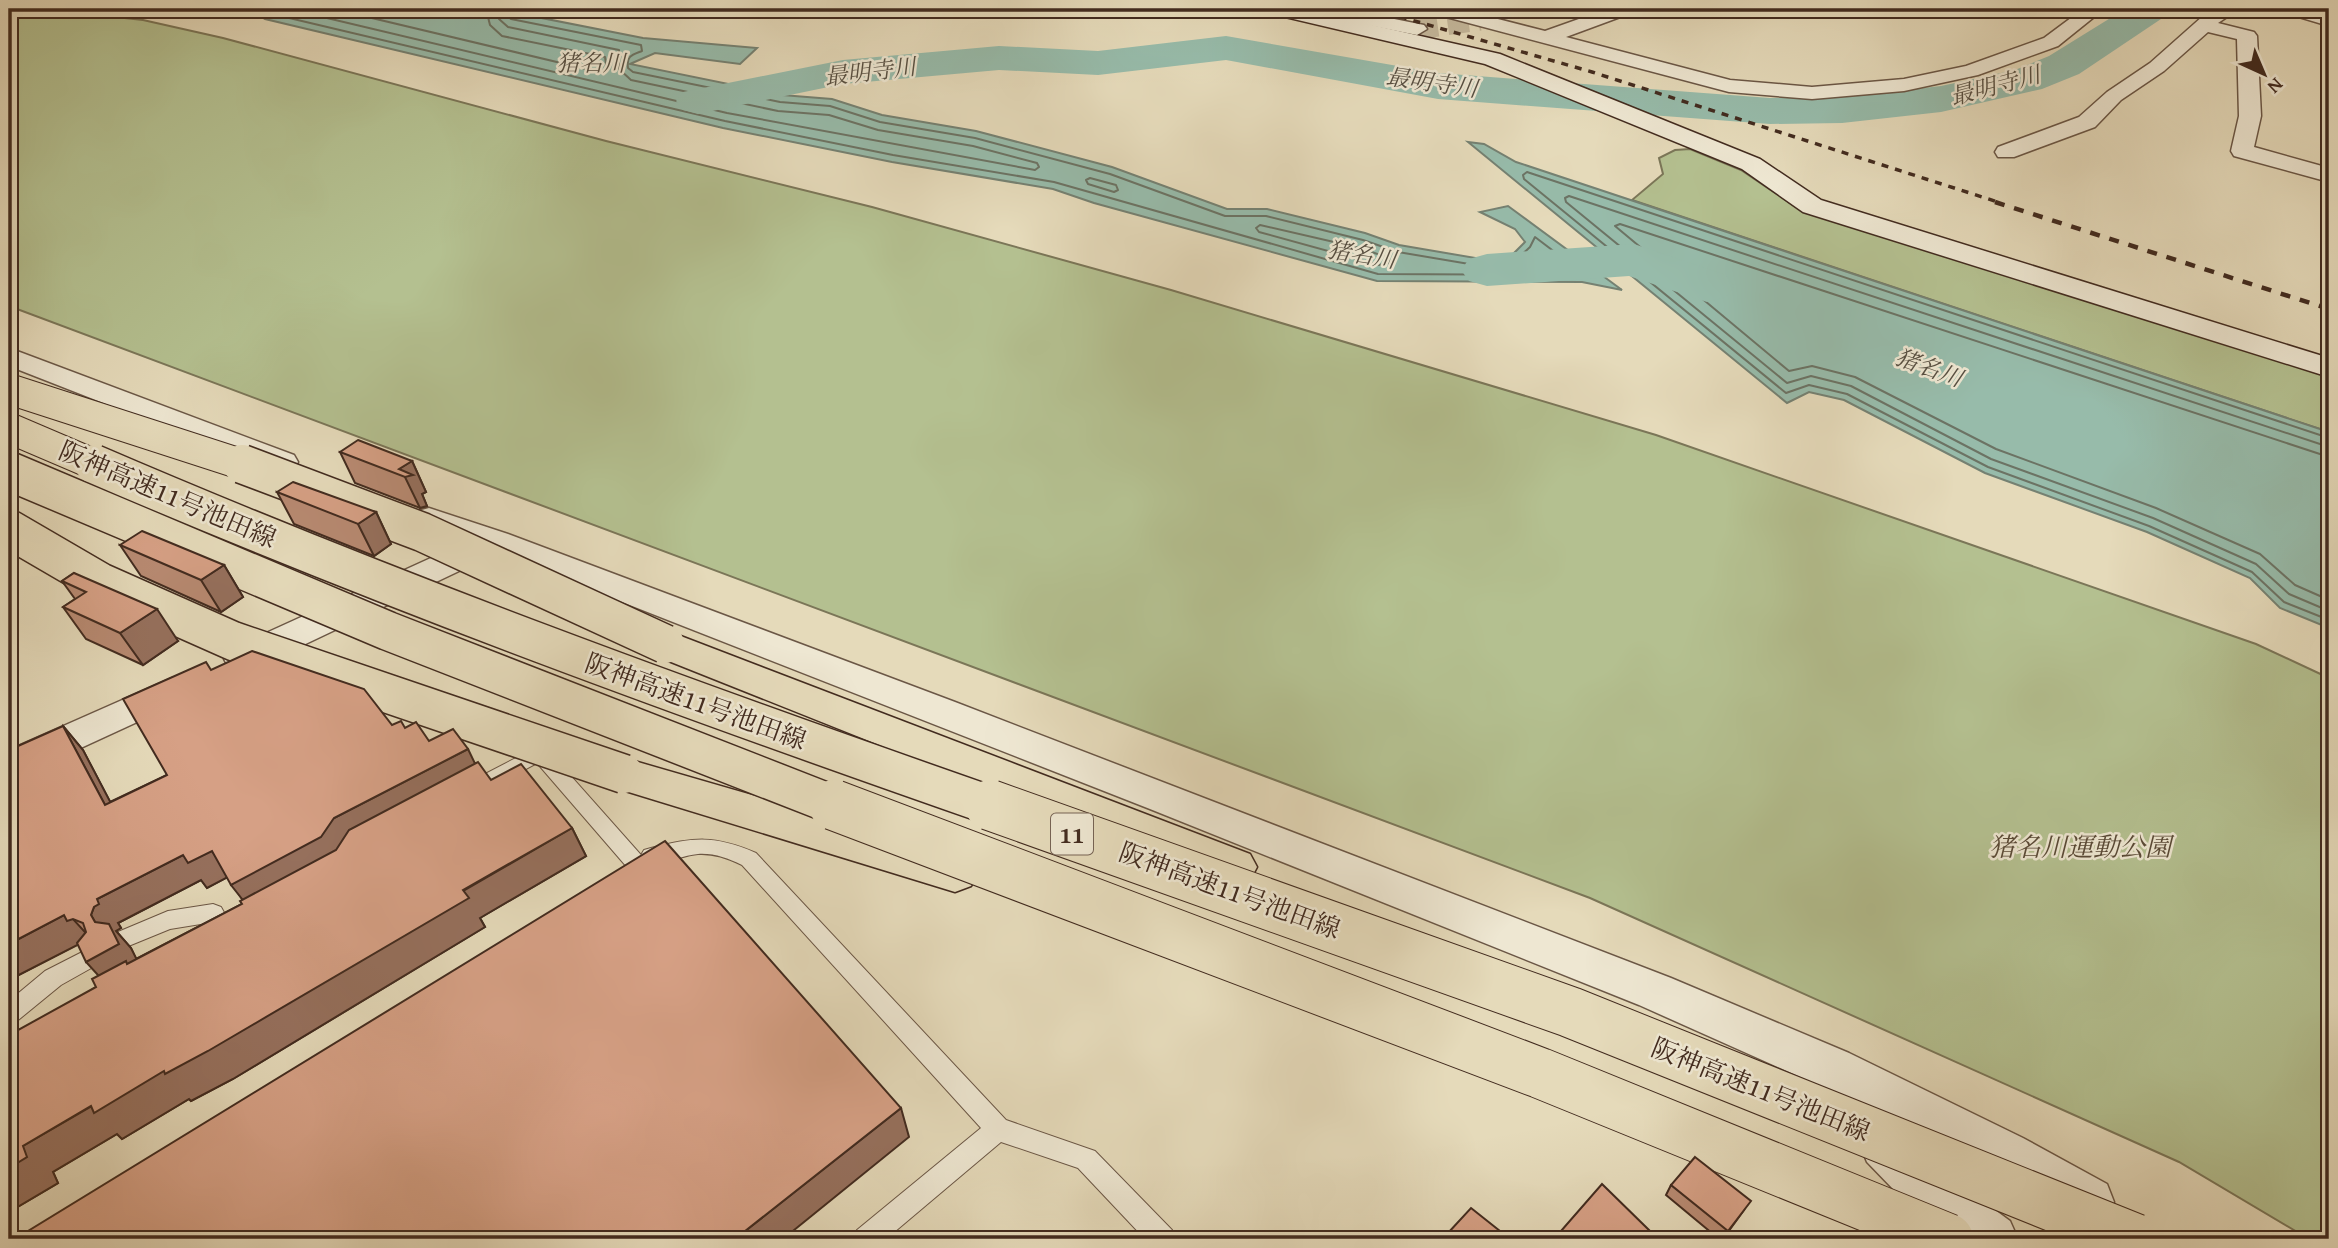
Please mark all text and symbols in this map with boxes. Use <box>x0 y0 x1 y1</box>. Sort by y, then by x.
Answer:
north arrow <box>2230 38 2300 108</box>
water label: 猪名川 <box>557 46 629 79</box>
water label: 最明寺川 <box>822 49 921 93</box>
water label: 最明寺川 <box>1946 56 2047 113</box>
water label: 最明寺川 <box>1384 59 1483 105</box>
text: N <box>2261 72 2290 101</box>
water label: 猪名川 <box>1325 232 1402 276</box>
water label: 猪名川 <box>1891 340 1970 395</box>
street label: 阪神高速11号池田線 <box>53 431 283 557</box>
street label: 阪神高速11号池田線 <box>580 643 812 759</box>
road number: 11 <box>1051 814 1093 854</box>
park label: 猪名川運動公園 <box>1989 827 2175 866</box>
street label: 阪神高速11号池田線 <box>1114 832 1346 948</box>
street label: 阪神高速11号池田線 <box>1646 1027 1876 1151</box>

